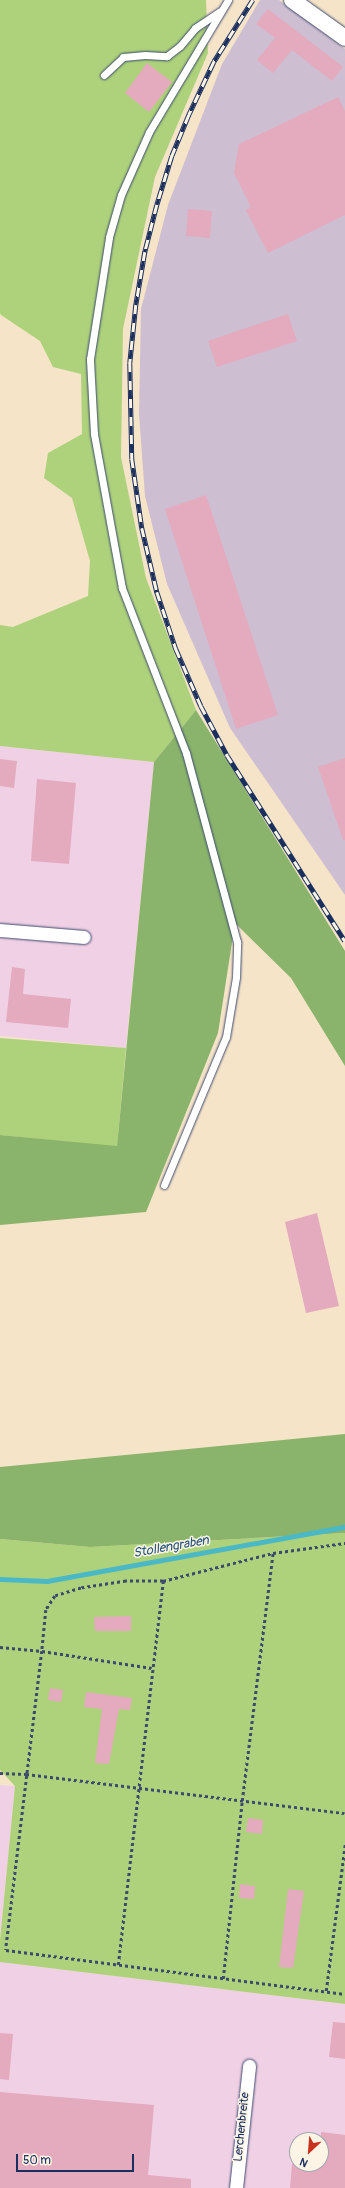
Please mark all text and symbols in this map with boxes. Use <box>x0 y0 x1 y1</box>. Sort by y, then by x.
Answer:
water label: Stollengraben <box>132 1533 210 1561</box>
street label: Lerchenbreite <box>231 2091 253 2163</box>
north arrow <box>289 2132 329 2172</box>
scale bar <box>18 2146 136 2172</box>
text: 50 m <box>23 2153 51 2168</box>
text: N <box>298 2155 310 2170</box>

